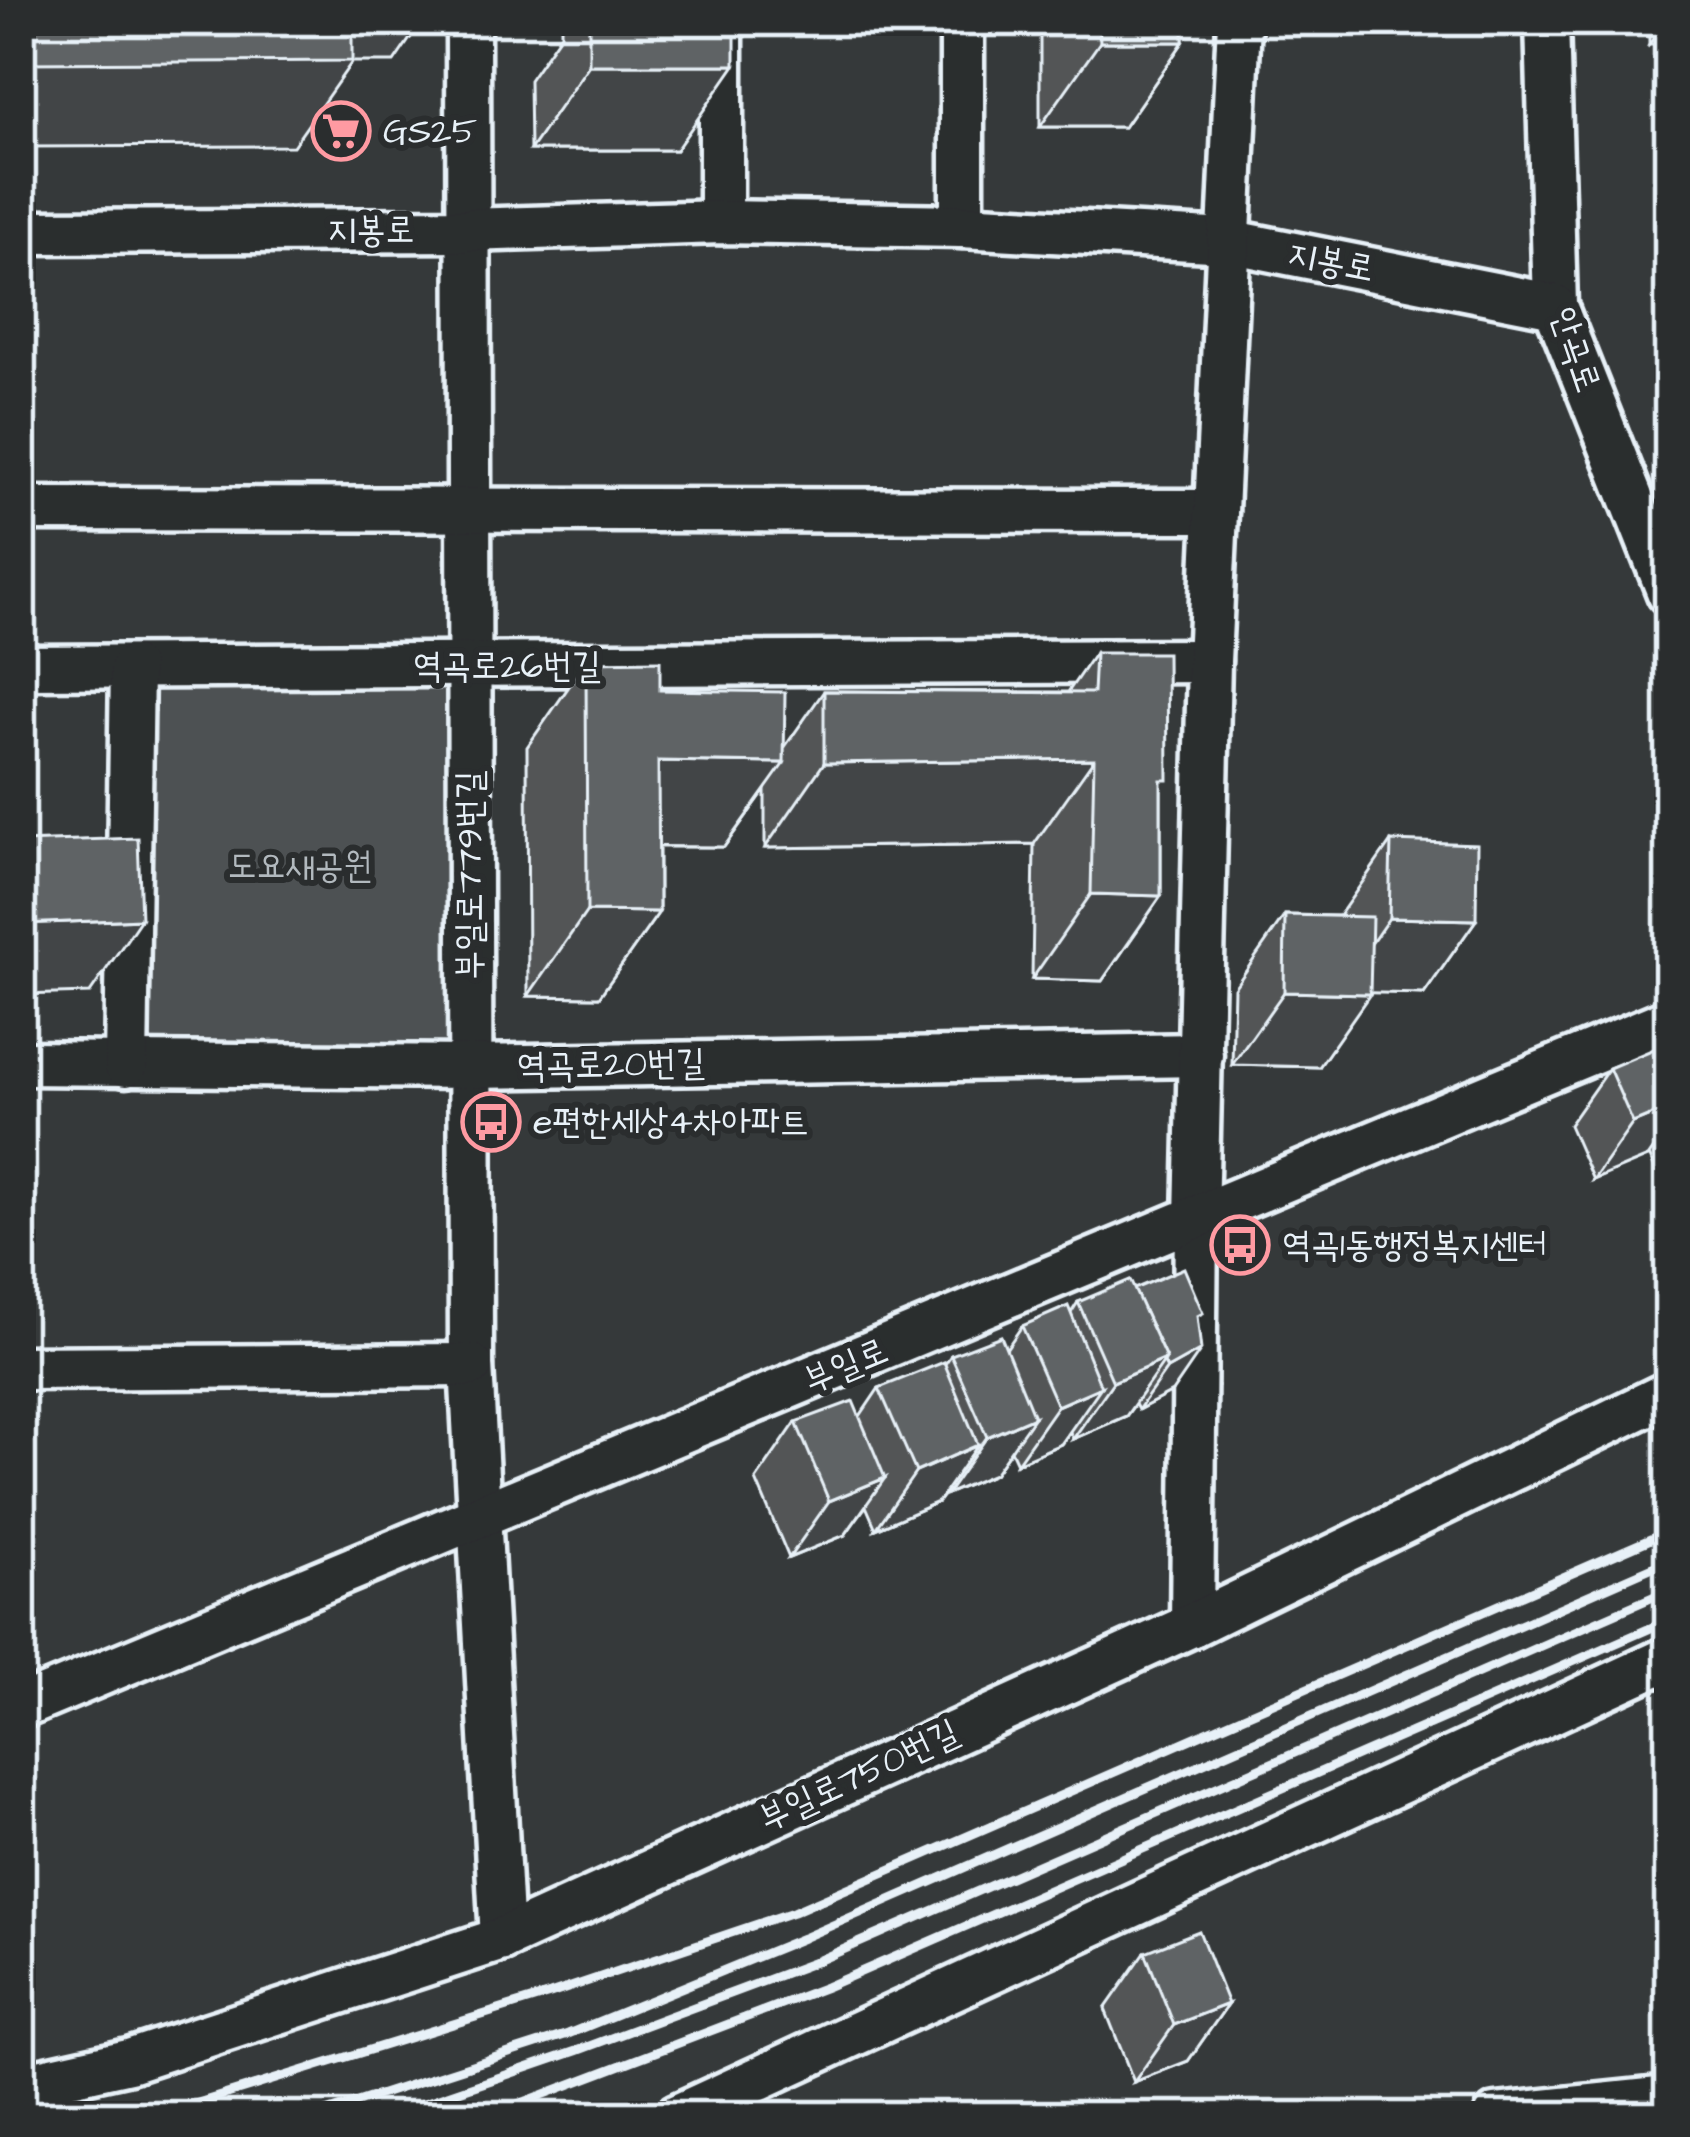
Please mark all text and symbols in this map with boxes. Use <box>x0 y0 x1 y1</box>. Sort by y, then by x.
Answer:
supermarket icon: GS25 <box>310 100 372 162</box>
place label: GS25 <box>383 106 477 157</box>
street label: 지봉로 <box>328 205 414 256</box>
street label: 지봉로 <box>1283 229 1379 295</box>
street label: 안곡로 <box>1537 301 1613 399</box>
street label: 역곡로26번길 <box>413 641 601 692</box>
street label: 부일로779번길 <box>445 770 496 980</box>
park label: 도요새공원 <box>228 841 372 892</box>
street label: 역곡로20번길 <box>516 1038 706 1092</box>
bus stop icon: e편한세상4차아파트 <box>460 1091 522 1153</box>
place label: e편한세상4차아파트 <box>533 1097 809 1148</box>
bus stop icon: 역곡1동행정복지센터 <box>1209 1214 1271 1276</box>
place label: 역곡1동행정복지센터 <box>1282 1220 1547 1271</box>
street label: 부일로 <box>796 1326 896 1406</box>
street label: 부일로750번길 <box>751 1707 967 1845</box>

